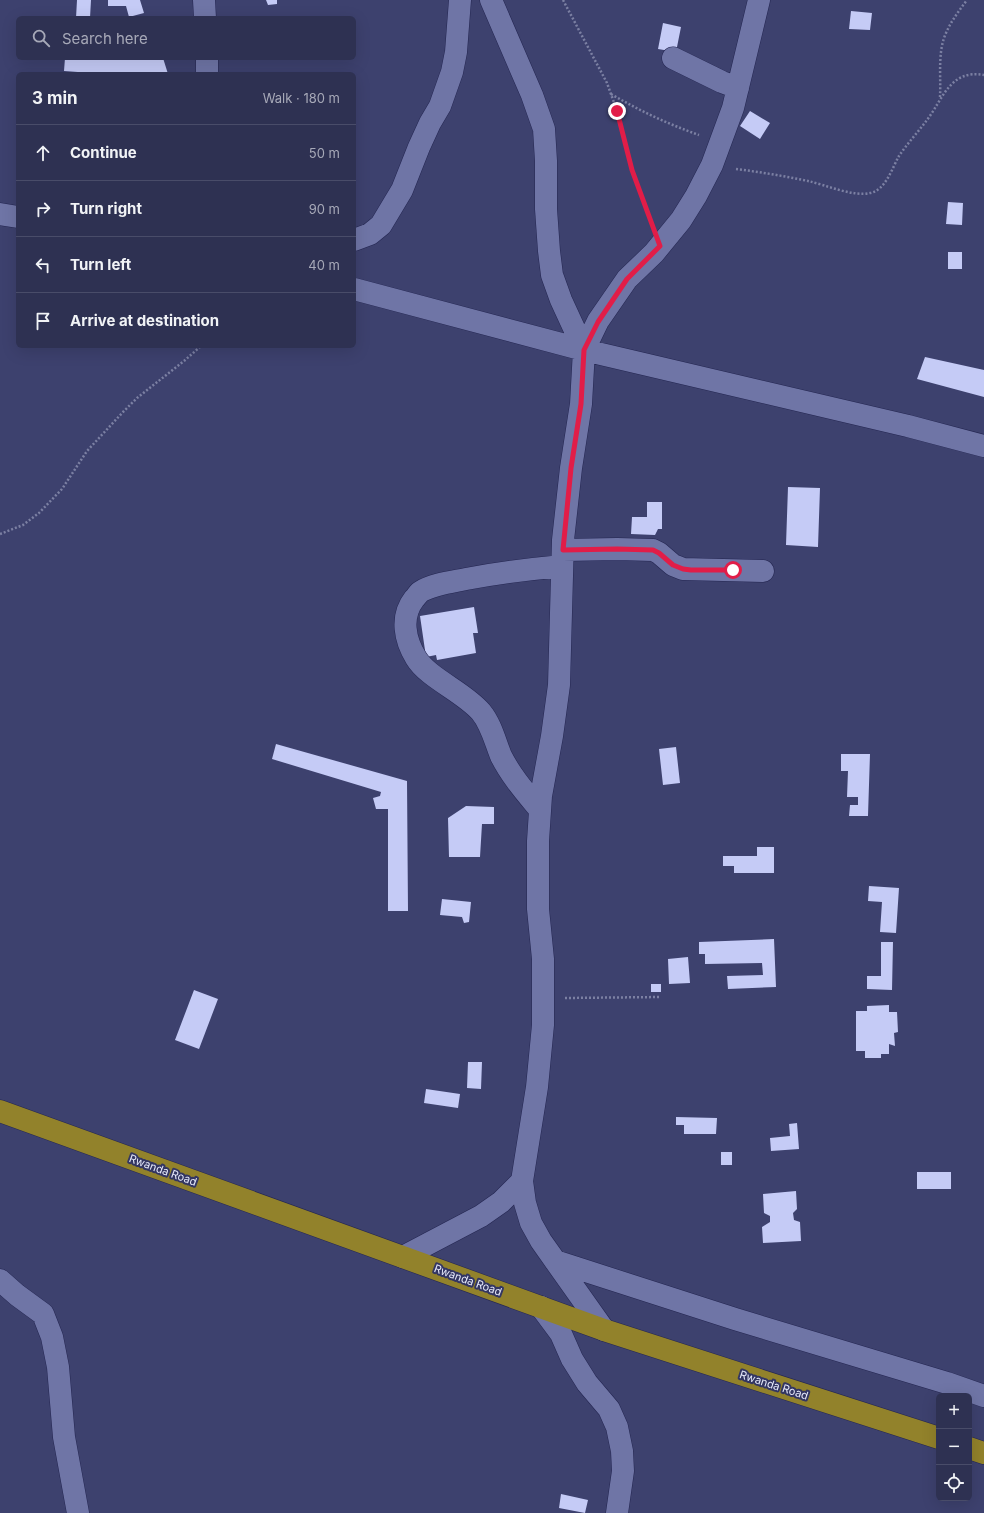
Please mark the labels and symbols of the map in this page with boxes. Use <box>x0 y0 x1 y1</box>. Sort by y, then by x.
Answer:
route end <box>608 102 626 120</box>
route start <box>724 561 742 579</box>
street label: Rwanda Road <box>127 1151 199 1189</box>
street label: Rwanda Road <box>432 1261 504 1299</box>
street label: Rwanda Road <box>738 1367 810 1403</box>

